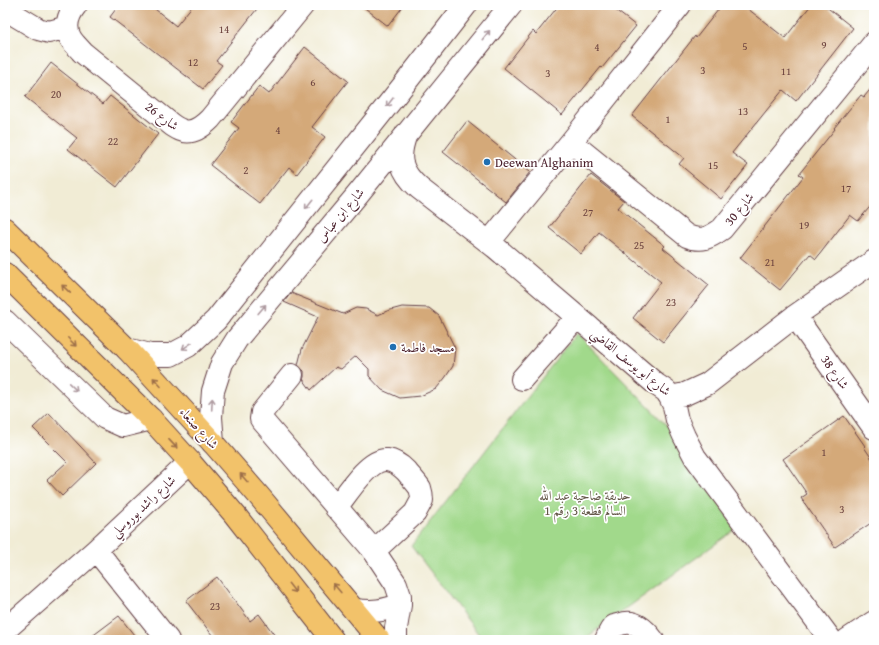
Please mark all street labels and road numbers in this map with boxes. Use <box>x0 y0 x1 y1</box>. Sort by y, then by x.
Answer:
street label: شارع 26 <box>140 97 183 137</box>
street label: شارع ابن عباس <box>311 184 370 248</box>
street label: شارع 30 <box>720 188 760 231</box>
street label: شارع أبو يوسف القاضي <box>585 324 675 403</box>
street label: شارع 38 <box>815 351 854 394</box>
street label: شارع صنعاء <box>174 403 223 454</box>
street label: شارع راشد بوروسلي <box>106 471 183 544</box>

